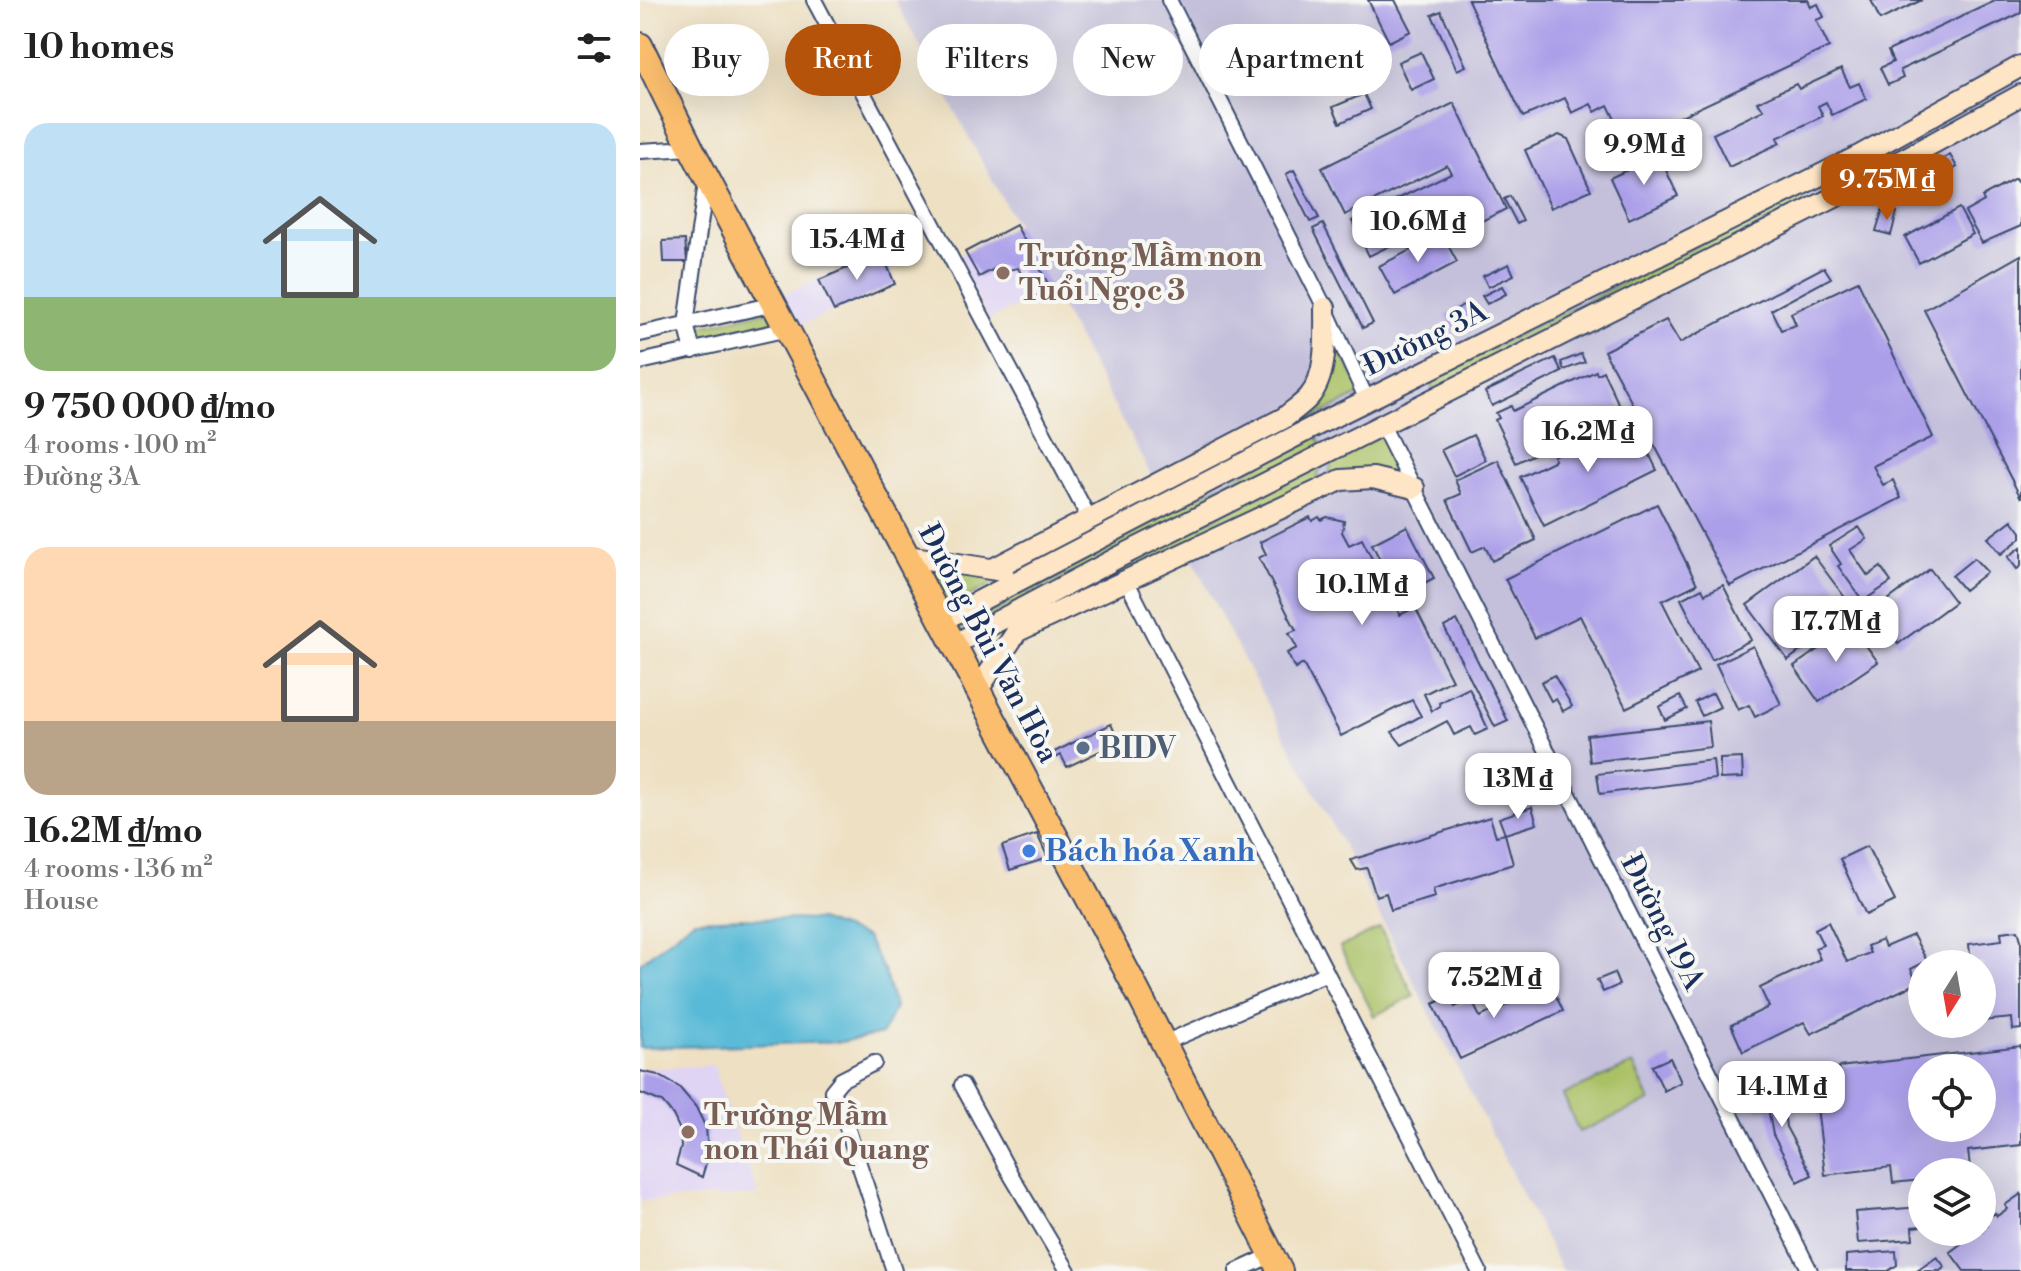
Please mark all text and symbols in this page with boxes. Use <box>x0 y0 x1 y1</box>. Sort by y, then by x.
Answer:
chip: Buy <box>664 24 769 96</box>
chip: Rent <box>785 24 901 96</box>
chip: Filters <box>917 24 1057 96</box>
chip: New <box>1073 24 1183 96</box>
chip: Apartment <box>1199 24 1392 96</box>
icon: filters <box>572 26 616 70</box>
text: 10 homes <box>24 27 174 69</box>
pin: 9.9M ₫ <box>1579 119 1709 187</box>
text: 9.9M ₫ <box>1603 129 1685 161</box>
pin: 9.75M ₫ <box>1813 154 1961 222</box>
text: 9.75M ₫ <box>1839 164 1935 196</box>
icon: home <box>248 175 392 319</box>
pin: 10.6M ₫ <box>1344 196 1492 264</box>
text: 10.6M ₫ <box>1370 206 1466 238</box>
pin: 15.4M ₫ <box>783 214 931 282</box>
text: 15.4M ₫ <box>810 224 904 256</box>
place label: Trường Mầm non Tuổi Ngọc 3 <box>1019 238 1263 310</box>
marker: Trường Mầm non Tuổi Ngọc 3 <box>994 264 1012 282</box>
street label: Đường 3A <box>1357 292 1495 385</box>
text: 9 750 000 ₫/mo <box>24 387 276 429</box>
pin: 16.2M ₫ <box>1514 406 1662 474</box>
text: 16.2M ₫ <box>1542 416 1634 448</box>
text: 4 rooms · 100 m² <box>24 429 216 461</box>
text: Đường 3A <box>24 461 140 493</box>
street label: Đường Bùi Văn Hòa <box>909 517 1068 770</box>
pin: 10.1M ₫ <box>1288 559 1436 627</box>
text: 10.1M ₫ <box>1316 569 1408 601</box>
pin: 17.7M ₫ <box>1762 596 1910 664</box>
icon: home <box>248 599 392 743</box>
text: 17.7M ₫ <box>1791 606 1881 638</box>
place label: BIDV <box>1099 730 1177 768</box>
marker: BIDV <box>1074 739 1092 757</box>
pin: 13M ₫ <box>1462 753 1574 821</box>
text: 13M ₫ <box>1483 763 1553 795</box>
text: 16.2M ₫/mo <box>24 811 203 853</box>
place label: Bách hóa Xanh <box>1045 833 1256 871</box>
marker: Bách hóa Xanh <box>1020 842 1038 860</box>
street label: Đường 19A <box>1612 848 1713 998</box>
text: 4 rooms · 136 m² <box>24 853 213 885</box>
text: House <box>24 885 99 917</box>
north arrow <box>1908 950 1996 1038</box>
map controls <box>1908 950 1996 1246</box>
pin: 7.52M ₫ <box>1420 952 1568 1020</box>
text: 7.52M ₫ <box>1446 962 1542 994</box>
button: locate <box>1908 1054 1996 1142</box>
pin: 14.1M ₫ <box>1708 1061 1856 1129</box>
text: 14.1M ₫ <box>1737 1071 1827 1103</box>
place label: Trường Mầm non Thái Quang <box>704 1097 929 1169</box>
marker: Trường Mầm non Thái Quang <box>679 1123 697 1141</box>
button: layers <box>1908 1158 1996 1246</box>

